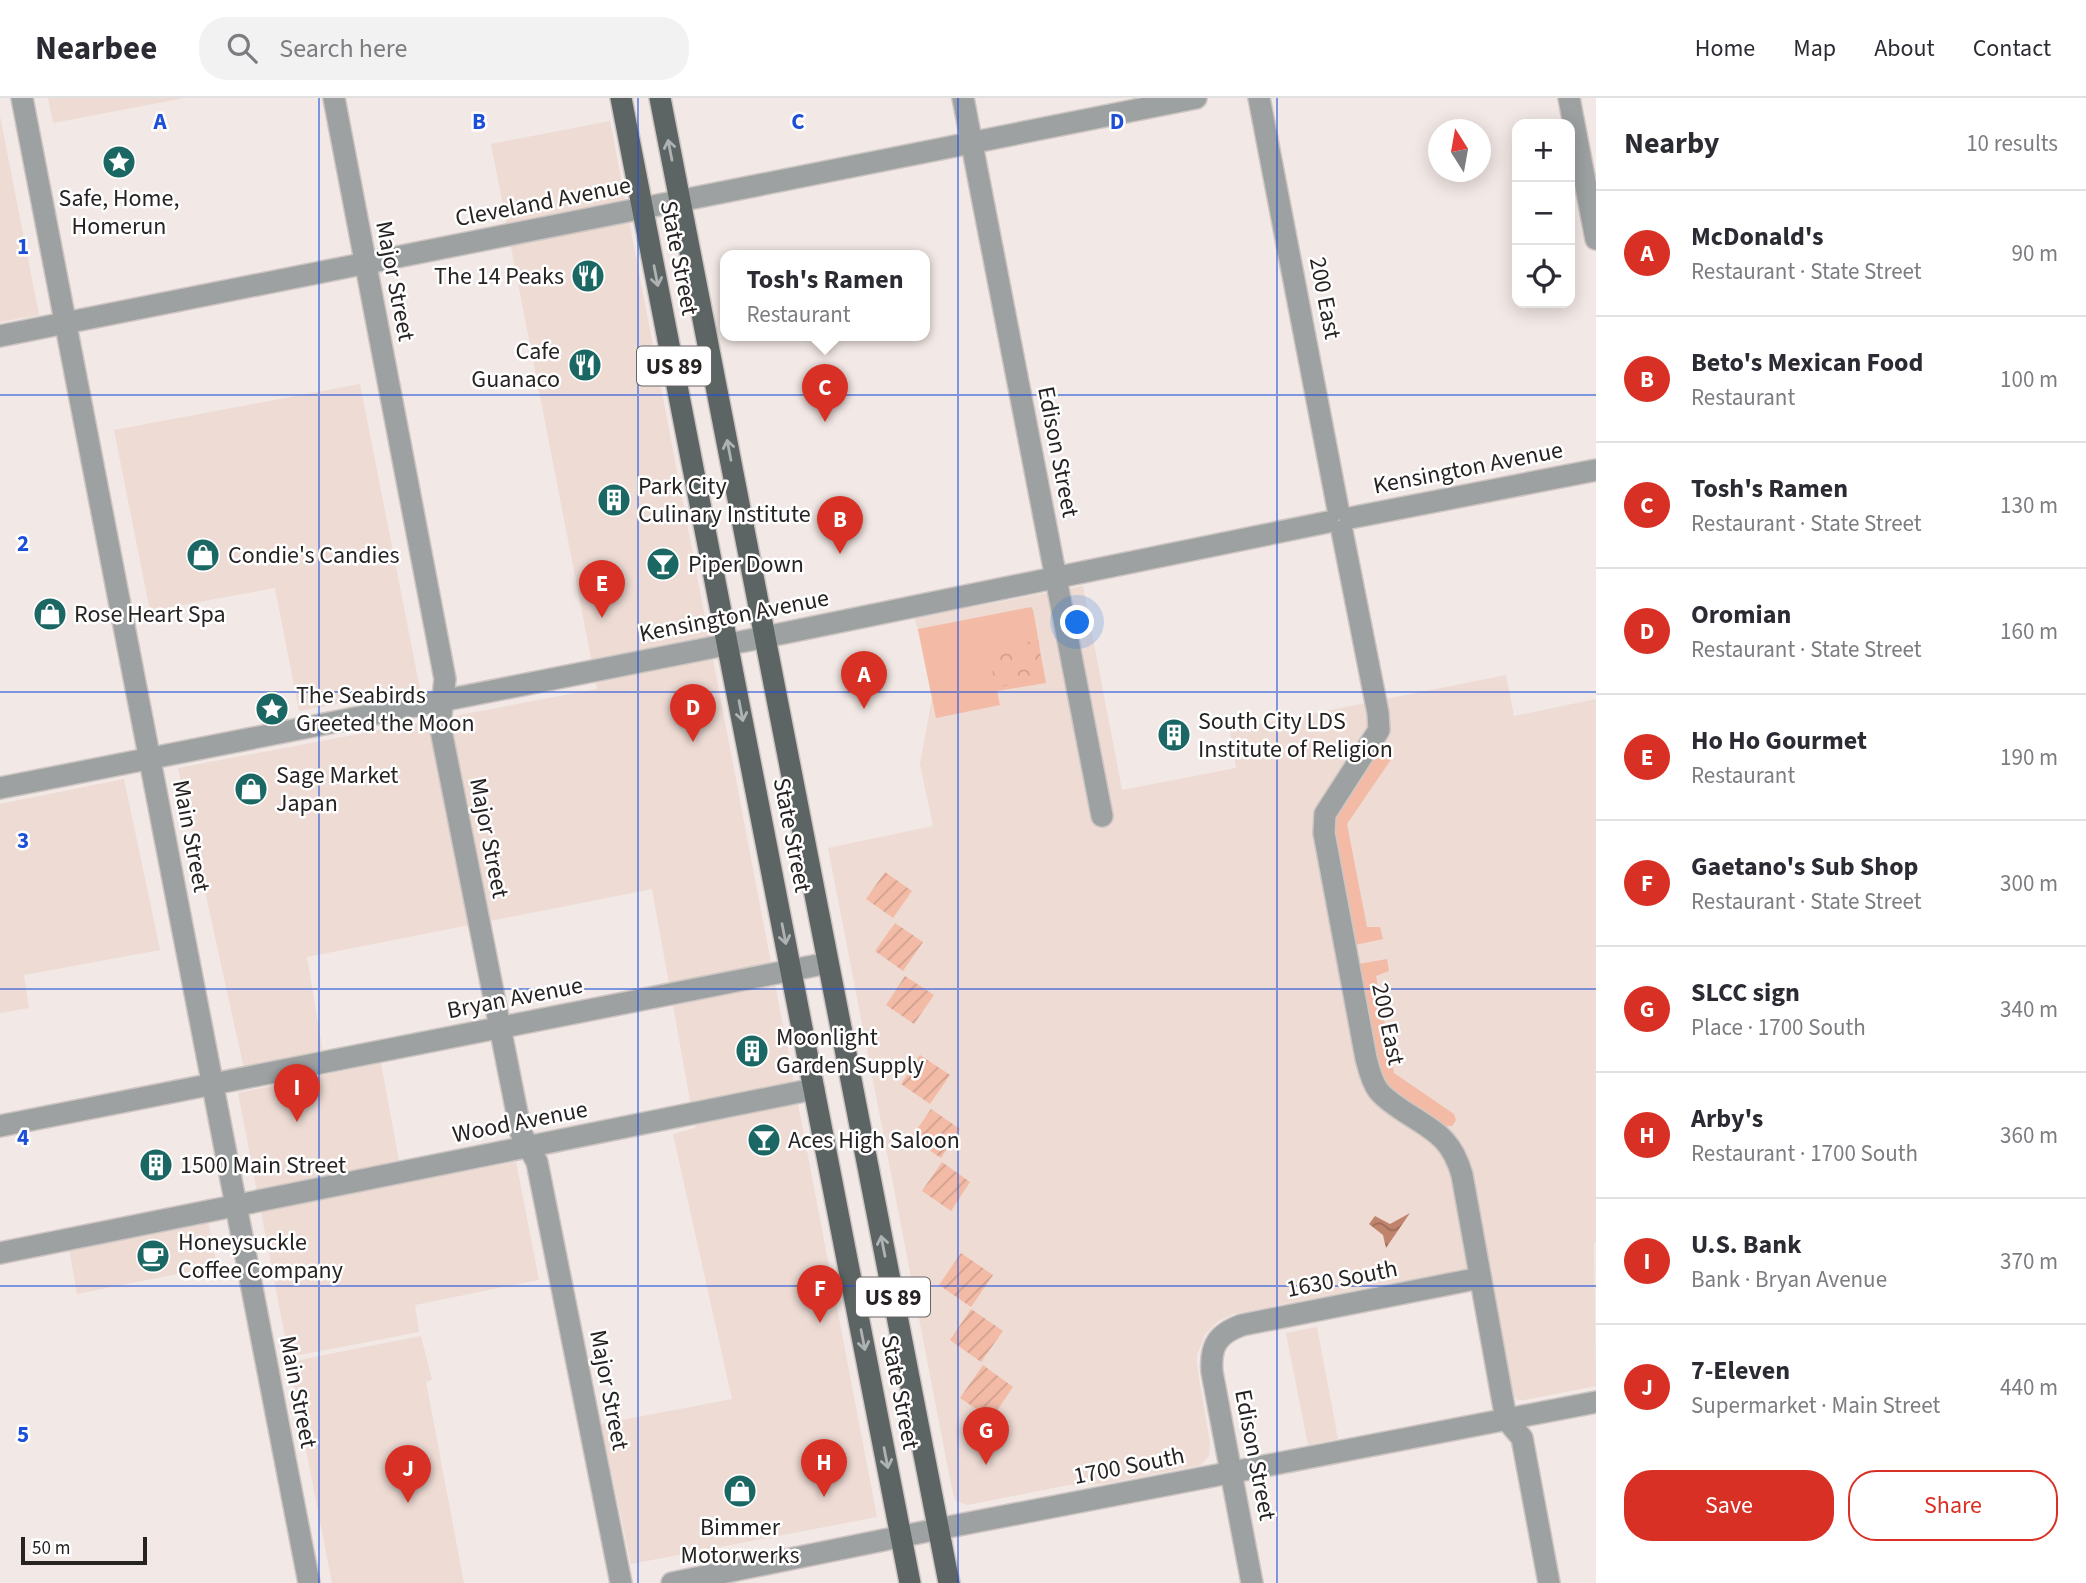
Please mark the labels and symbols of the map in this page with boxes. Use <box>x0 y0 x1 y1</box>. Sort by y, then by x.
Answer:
text: A <box>152 105 167 138</box>
text: B <box>472 105 486 138</box>
text: C <box>791 105 805 138</box>
text: D <box>1110 105 1124 138</box>
north arrow <box>1428 119 1491 182</box>
one-way arrow <box>663 139 676 162</box>
place icon: Safe, Home, Homerun <box>100 143 138 181</box>
street label: Cleveland Avenue <box>452 168 634 236</box>
place label: Safe, Home, Homerun <box>59 181 179 244</box>
street label: State Street <box>651 198 707 318</box>
street label: Major Street <box>366 218 424 344</box>
text: 1 <box>17 230 29 263</box>
street label: 200 East <box>1300 254 1350 342</box>
restaurant icon: The 14 Peaks <box>569 257 607 295</box>
place label: The 14 Peaks <box>434 259 564 294</box>
one-way arrow <box>650 264 663 287</box>
place label: Cafe Guanaco <box>471 334 560 397</box>
restaurant icon: Cafe Guanaco <box>566 346 604 384</box>
road number: US 89 <box>637 346 711 386</box>
pin: C <box>802 364 848 422</box>
street label: Edison Street <box>1028 383 1088 521</box>
street label: Kensington Avenue <box>1370 432 1566 504</box>
one-way arrow <box>721 439 735 462</box>
place label: Park City Culinary Institute <box>638 469 811 532</box>
building icon: Park City Culinary Institute <box>595 481 633 519</box>
pin: B <box>817 496 863 554</box>
text: 2 <box>17 527 29 560</box>
shop icon: Condie's Candies <box>184 536 222 574</box>
place label: Condie's Candies <box>228 538 399 573</box>
bar icon: Piper Down <box>644 545 682 583</box>
place label: Piper Down <box>688 547 804 582</box>
pin: E <box>579 560 625 618</box>
street label: Kensington Avenue <box>636 580 832 652</box>
shop icon: Rose Heart Spa <box>31 595 69 633</box>
place label: Rose Heart Spa <box>74 597 226 632</box>
your location <box>1060 605 1094 639</box>
pin: A <box>841 651 887 709</box>
place label: The Seabirds Greeted the Moon <box>296 678 475 741</box>
pin: D <box>670 684 716 742</box>
place icon: The Seabirds Greeted the Moon <box>253 690 291 728</box>
one-way arrow <box>735 699 749 722</box>
place label: South City LDS Institute of Religion <box>1198 704 1393 767</box>
building icon: South City LDS Institute of Religion <box>1155 716 1193 754</box>
place label: Sage Market Japan <box>276 758 398 821</box>
shop icon: Sage Market Japan <box>232 770 270 808</box>
street label: Major Street <box>460 775 518 901</box>
street label: State Street <box>764 775 820 895</box>
street label: Main Street <box>163 777 219 895</box>
text: 3 <box>17 824 29 857</box>
one-way arrow <box>778 923 792 945</box>
street label: Bryan Avenue <box>444 968 586 1028</box>
street label: 200 East <box>1362 980 1414 1068</box>
place label: Moonlight Garden Supply <box>776 1020 924 1083</box>
building icon: Moonlight Garden Supply <box>733 1032 771 1070</box>
pin: I <box>274 1064 320 1122</box>
street label: Wood Avenue <box>449 1092 591 1152</box>
text: 4 <box>17 1121 29 1154</box>
bar icon: Aces High Saloon <box>745 1121 783 1159</box>
place label: Aces High Saloon <box>788 1123 960 1158</box>
building icon: 1500 Main Street <box>137 1146 175 1184</box>
place label: 1500 Main Street <box>180 1148 346 1183</box>
place label: Honeysuckle Coffee Company <box>178 1225 343 1288</box>
one-way arrow <box>876 1235 889 1258</box>
cafe icon: Honeysuckle Coffee Company <box>134 1237 172 1275</box>
street label: 1630 South <box>1283 1251 1401 1307</box>
pin: F <box>797 1265 843 1323</box>
road number: US 89 <box>856 1278 930 1316</box>
street label: Major Street <box>580 1327 638 1453</box>
one-way arrow <box>856 1328 870 1351</box>
street label: State Street <box>872 1332 928 1452</box>
street label: Main Street <box>270 1333 326 1451</box>
street label: Edison Street <box>1225 1386 1285 1524</box>
pin: G <box>963 1407 1009 1465</box>
text: 5 <box>17 1418 29 1451</box>
street label: 1700 South <box>1070 1438 1188 1494</box>
pin: H <box>801 1439 847 1497</box>
pin: J <box>385 1445 431 1503</box>
one-way arrow <box>879 1446 893 1469</box>
shop icon: Bimmer Motorwerks <box>721 1472 759 1510</box>
place label: Bimmer Motorwerks <box>681 1510 799 1573</box>
scale bar <box>21 1534 147 1566</box>

